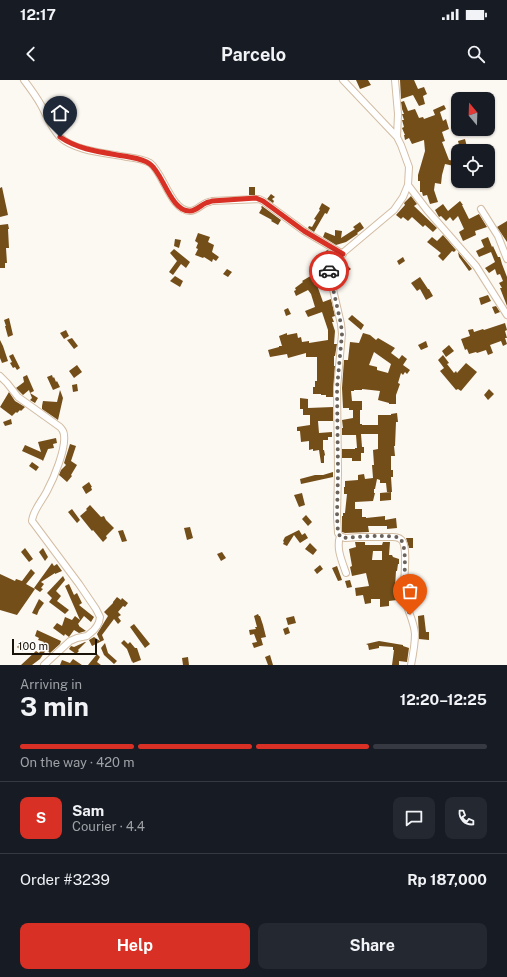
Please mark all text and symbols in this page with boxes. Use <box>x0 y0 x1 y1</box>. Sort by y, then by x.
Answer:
text: 12:17 <box>20 6 56 23</box>
icon: back <box>20 43 42 65</box>
icon: search <box>465 43 487 65</box>
text: Parcelo <box>221 44 286 65</box>
north arrow <box>451 92 495 136</box>
map controls <box>451 92 495 188</box>
pin <box>43 96 77 137</box>
icon: home <box>49 102 71 124</box>
button: locate <box>451 144 495 188</box>
courier <box>309 251 349 291</box>
icon: car <box>318 260 340 282</box>
pin <box>393 574 427 615</box>
icon: bag <box>399 580 421 602</box>
scale bar <box>12 637 97 656</box>
text: 100 m <box>18 640 48 652</box>
text: Arriving in <box>20 677 82 692</box>
text: 3 min <box>20 691 89 722</box>
text: 12:20–12:25 <box>400 691 487 708</box>
text: On the way · 420 m <box>20 755 134 770</box>
button: chat <box>393 797 435 839</box>
button: phone <box>445 797 487 839</box>
text: Sam <box>72 802 104 819</box>
text: S <box>36 809 46 826</box>
text: Courier · 4.4 <box>72 819 145 834</box>
text: Order #3239 <box>20 871 110 888</box>
text: Rp 187,000 <box>407 871 487 888</box>
button: Help <box>20 923 250 969</box>
button: Share <box>258 923 487 969</box>

